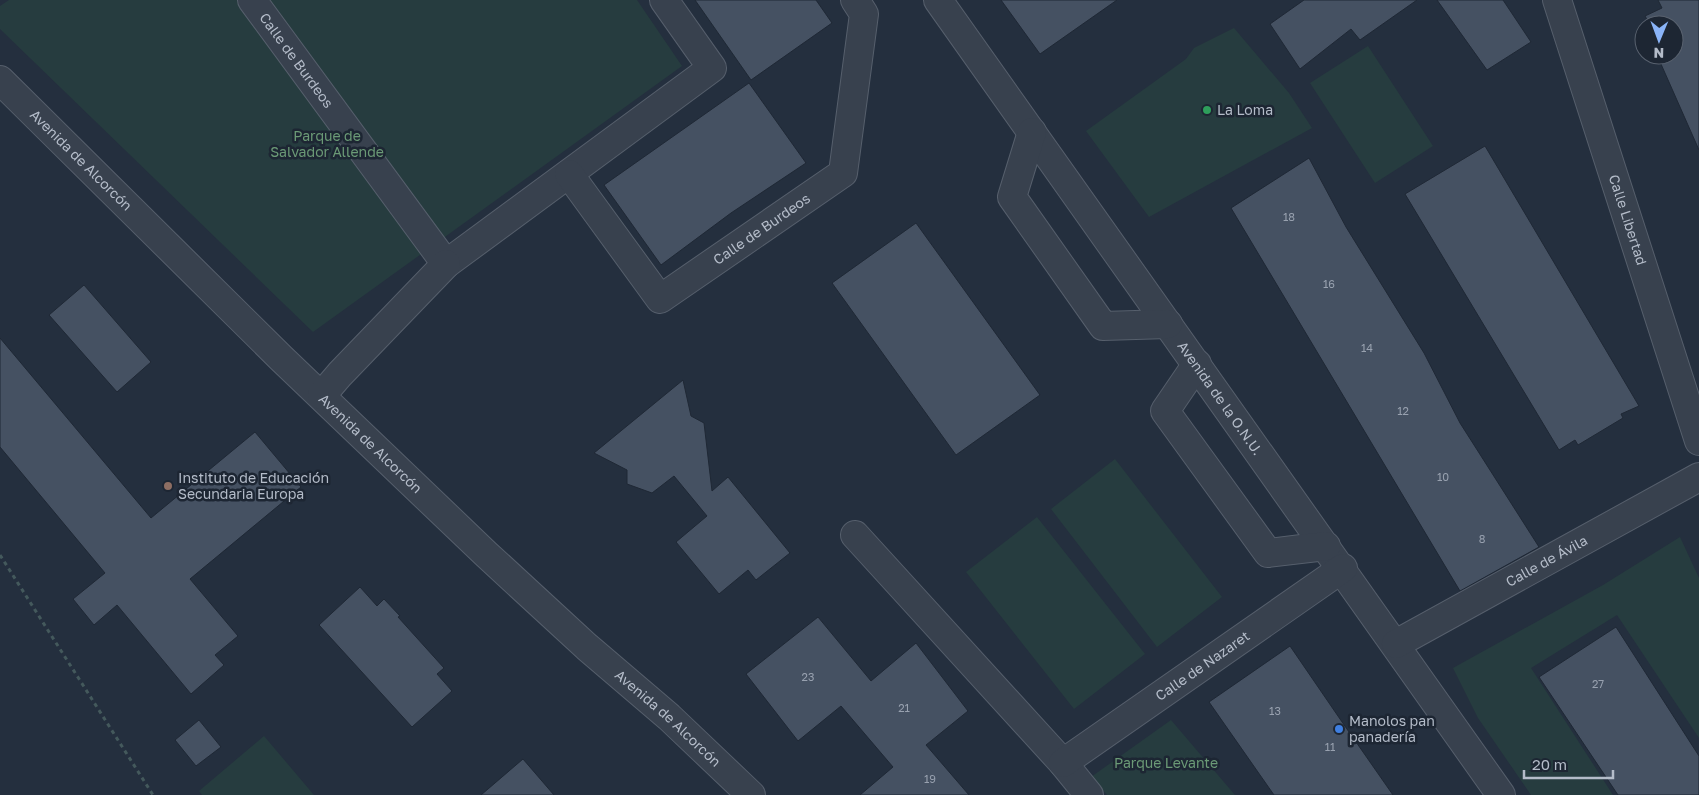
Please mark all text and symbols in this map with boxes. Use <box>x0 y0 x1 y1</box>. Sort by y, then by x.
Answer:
street label: Calle de Burdeos <box>256 9 337 111</box>
north arrow <box>1634 15 1684 65</box>
text: N <box>1653 45 1664 62</box>
place label: La Loma <box>1217 101 1273 118</box>
marker: La Loma <box>1201 104 1213 116</box>
street label: Avenida de Alcorcón <box>27 106 136 214</box>
park label: Parque de Salvador Allende <box>270 127 384 160</box>
street label: Calle Libertad <box>1606 172 1651 267</box>
street label: Calle de Burdeos <box>710 189 813 268</box>
house number: 18 <box>1283 210 1295 223</box>
house number: 16 <box>1323 277 1335 290</box>
street label: Avenida de la O.N.U. <box>1174 338 1267 458</box>
house number: 14 <box>1361 341 1373 354</box>
street label: Avenida de Alcorcón <box>316 390 426 496</box>
house number: 12 <box>1397 404 1409 417</box>
place label: Instituto de Educación Secundaria Europa <box>178 469 329 502</box>
house number: 10 <box>1437 470 1449 483</box>
marker: Instituto de Educación Secundaria Europa <box>162 480 174 492</box>
street label: Calle de Ávila <box>1503 531 1590 590</box>
house number: 8 <box>1479 532 1486 545</box>
street label: Calle de Nazaret <box>1152 627 1253 704</box>
street label: Avenida de Alcorcón <box>612 666 725 770</box>
house number: 23 <box>802 670 814 683</box>
house number: 27 <box>1592 677 1604 690</box>
house number: 21 <box>898 701 910 714</box>
house number: 13 <box>1269 704 1281 717</box>
place label: Manolos pan panadería <box>1349 712 1435 745</box>
marker: Manolos pan panadería <box>1333 723 1345 735</box>
house number: 11 <box>1325 740 1335 753</box>
scale bar <box>1524 748 1613 780</box>
park label: Parque Levante <box>1114 754 1218 771</box>
text: 20 m <box>1532 755 1567 773</box>
house number: 19 <box>924 772 936 785</box>

